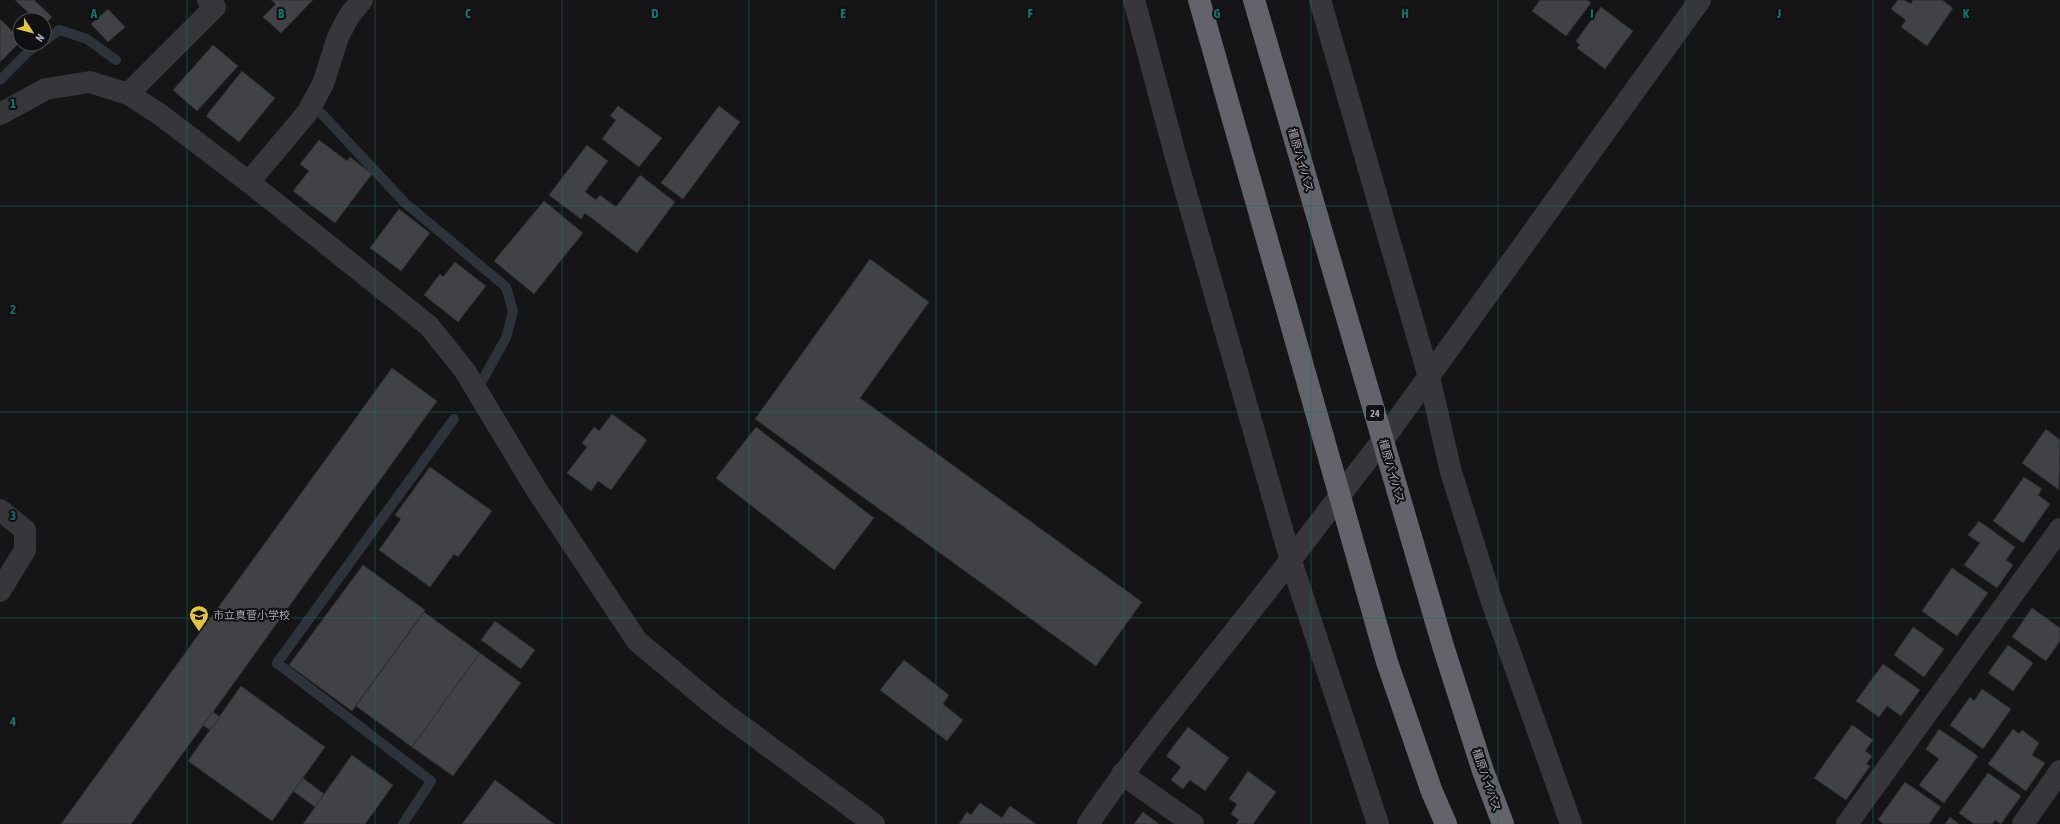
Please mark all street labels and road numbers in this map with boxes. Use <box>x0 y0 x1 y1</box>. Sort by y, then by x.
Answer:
street label: 橿原バイパス <box>1286 127 1316 193</box>
road number: 24 <box>1366 405 1384 421</box>
street label: 橿原バイパス <box>1377 438 1407 504</box>
street label: 橿原バイパス <box>1471 747 1503 813</box>

